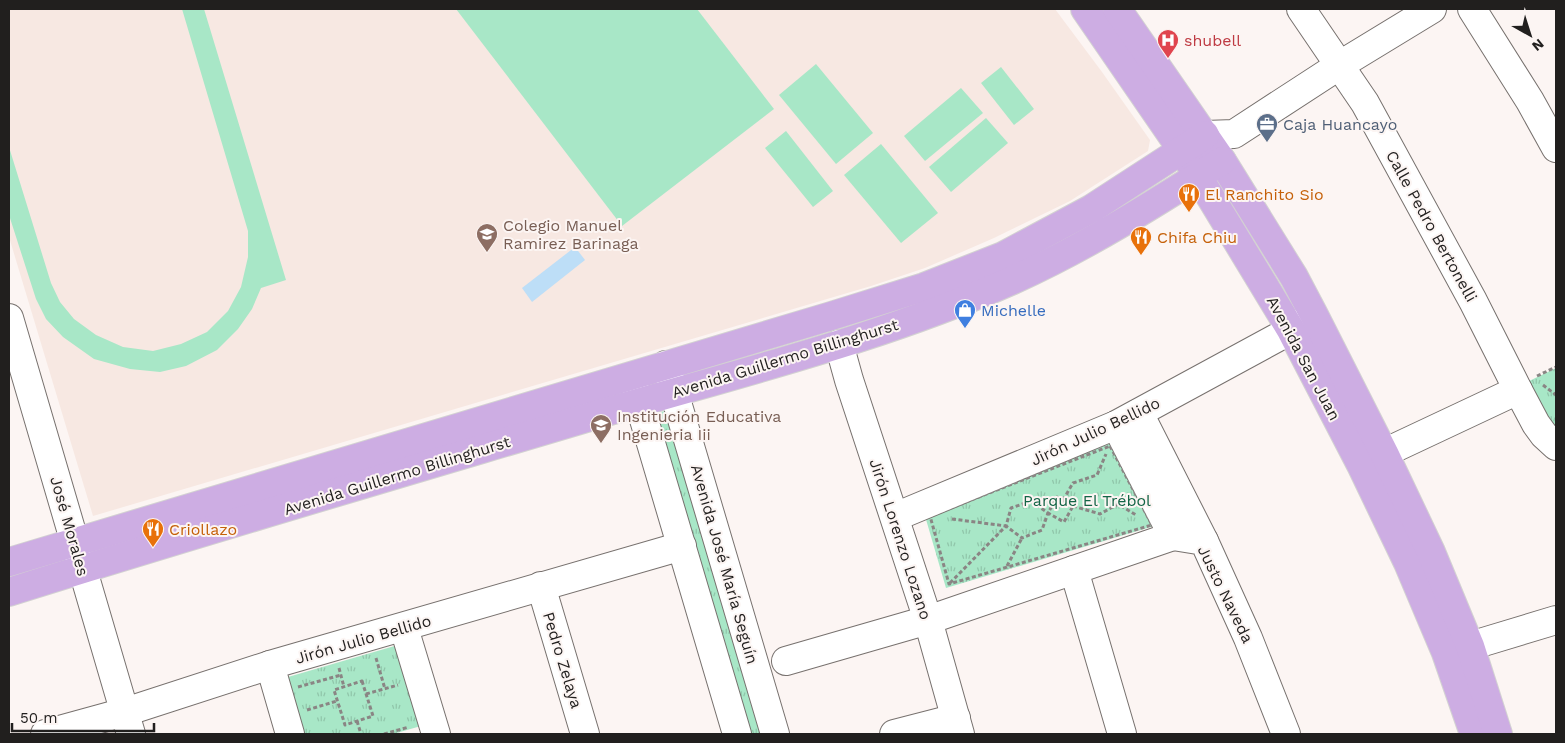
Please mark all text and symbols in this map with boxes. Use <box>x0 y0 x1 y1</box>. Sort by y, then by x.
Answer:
north arrow <box>1505 10 1555 60</box>
hospital icon: shubell <box>1156 28 1180 59</box>
place label: shubell <box>1184 31 1241 50</box>
text: N <box>1529 36 1547 55</box>
office icon: Caja Huancayo <box>1255 112 1279 143</box>
place label: Caja Huancayo <box>1283 115 1397 134</box>
street label: Calle Pedro Bertonelli <box>1382 147 1481 305</box>
restaurant icon: El Ranchito Sio <box>1177 182 1201 213</box>
place label: El Ranchito Sio <box>1205 185 1324 204</box>
place label: Colegio Manuel Ramirez Barinaga <box>503 216 639 253</box>
school or university icon: Colegio Manuel Ramirez Barinaga <box>475 222 499 253</box>
restaurant icon: Chifa Chiu <box>1129 225 1153 256</box>
place label: Chifa Chiu <box>1157 228 1237 247</box>
street label: Avenida San Juan <box>1263 293 1344 424</box>
shop icon: Michelle <box>953 298 977 329</box>
place label: Michelle <box>981 301 1046 320</box>
street label: Avenida Guillermo Billinghurst <box>670 315 901 402</box>
street label: Jirón Julio Bellido <box>1028 393 1163 470</box>
place label: Institución Educativa Ingenieria Iii <box>617 407 781 444</box>
school or university icon: Institución Educativa Ingenieria Iii <box>589 413 613 444</box>
street label: Avenida Guillermo Billinghurst <box>282 432 513 519</box>
street label: Jirón Lorenzo Lozano <box>866 456 936 622</box>
street label: Avenida José María Seguín <box>687 462 762 666</box>
street label: José Morales <box>46 474 93 578</box>
park label: Parque El Trébol <box>1023 491 1151 510</box>
restaurant icon: Criollazo <box>141 517 165 548</box>
place label: Criollazo <box>169 520 237 539</box>
street label: Justo Naveda <box>1194 542 1257 646</box>
street label: Pedro Zelaya <box>539 610 586 711</box>
street label: Jirón Julio Bellido <box>293 611 433 668</box>
scale bar <box>12 700 155 732</box>
text: 50 m <box>20 709 57 727</box>

